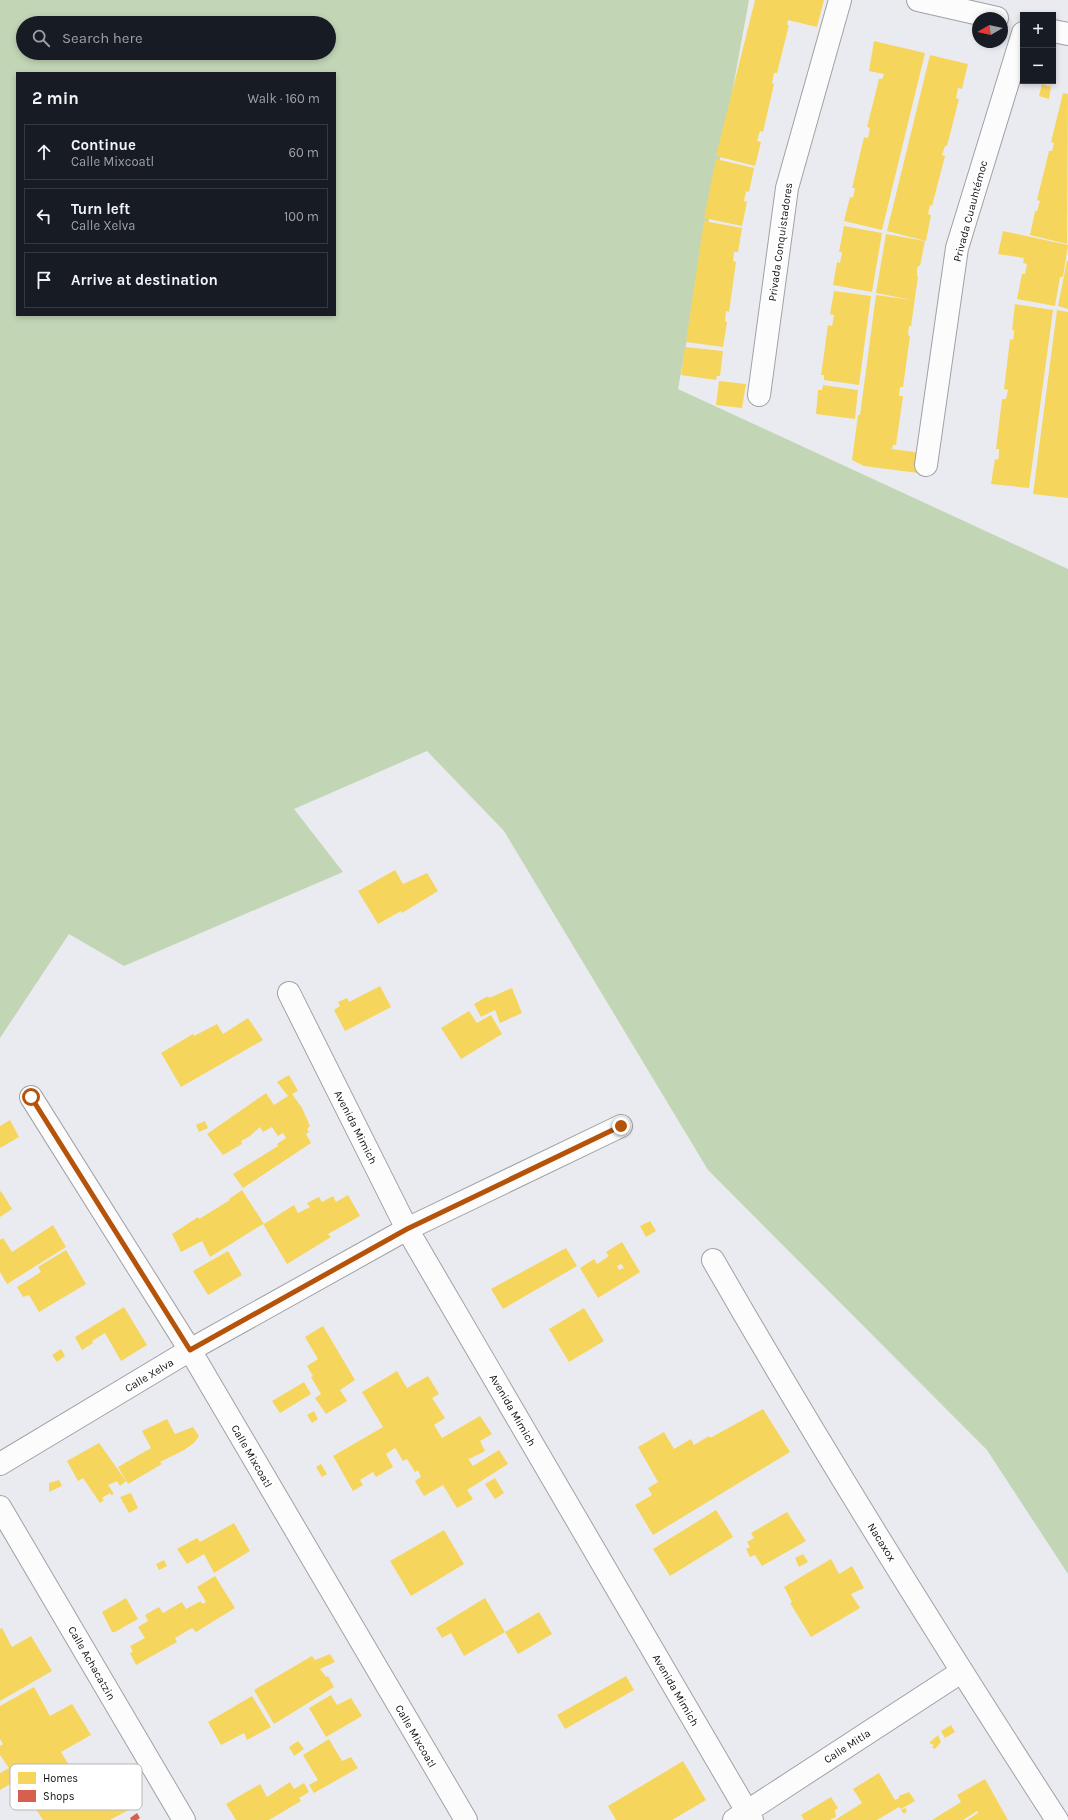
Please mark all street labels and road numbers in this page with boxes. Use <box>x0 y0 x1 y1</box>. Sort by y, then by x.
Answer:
street label: Privada Cuauhtémoc <box>951 159 990 263</box>
street label: Privada Conquistadores <box>766 182 795 302</box>
street label: Avenida Mimich <box>331 1088 380 1166</box>
street label: Calle Xelva <box>123 1356 176 1395</box>
street label: Avenida Mimich <box>487 1372 538 1449</box>
street label: Calle Mixcoatl <box>228 1423 275 1490</box>
street label: Nacaxox <box>865 1521 899 1564</box>
street label: Calle Achacatzin <box>65 1624 118 1702</box>
street label: Avenida Mimich <box>650 1652 701 1729</box>
street label: Calle Mixcoatl <box>392 1703 439 1770</box>
street label: Calle Mitla <box>821 1727 873 1766</box>

